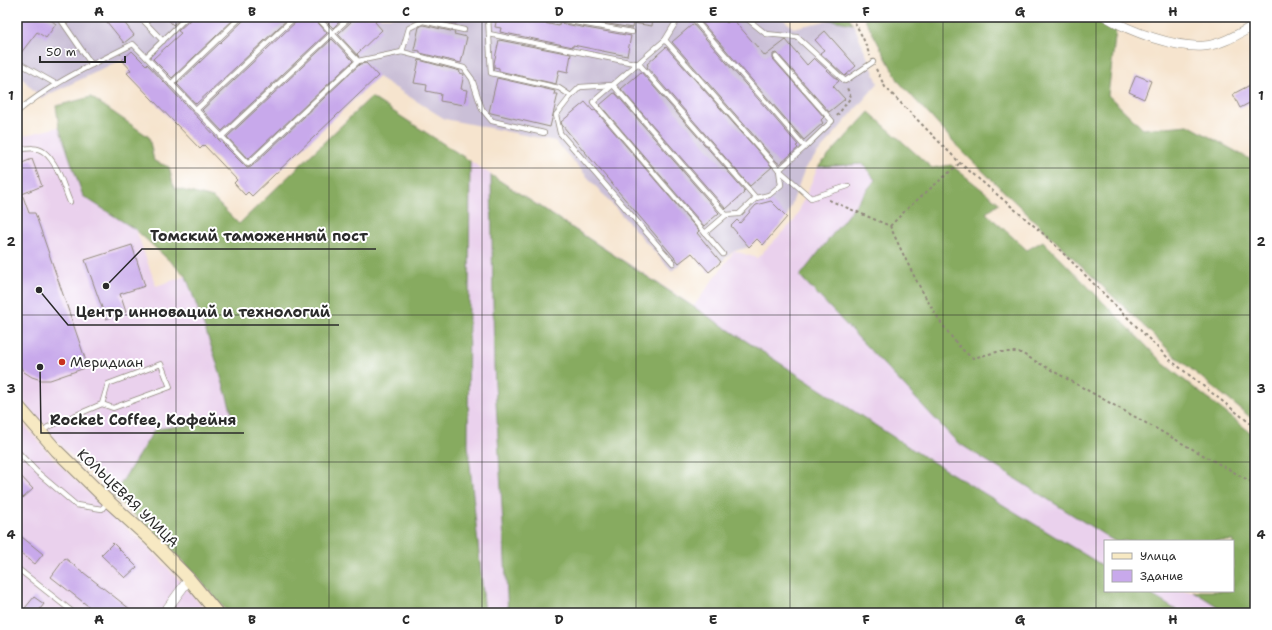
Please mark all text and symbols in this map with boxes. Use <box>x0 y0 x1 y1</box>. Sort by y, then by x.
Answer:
text: A <box>94 3 104 20</box>
text: B <box>248 3 256 20</box>
text: C <box>402 3 410 20</box>
text: D <box>554 3 564 20</box>
text: E <box>709 3 718 20</box>
text: F <box>862 3 870 20</box>
text: G <box>1015 3 1026 20</box>
text: H <box>1168 3 1178 20</box>
scale bar <box>40 38 125 64</box>
text: 50 m <box>46 44 76 60</box>
text: 1 <box>8 87 14 104</box>
text: 1 <box>1258 87 1264 104</box>
callout: Томский таможенный пост <box>142 222 376 249</box>
text: Томский таможенный пост <box>150 226 368 246</box>
text: 2 <box>6 233 16 250</box>
text: 2 <box>1256 233 1266 250</box>
callout: Центр инноваций и технологий <box>68 298 339 325</box>
text: Центр инноваций и технологий <box>76 302 331 322</box>
place label: Меридиан <box>70 353 143 371</box>
marker: Меридиан <box>57 357 67 367</box>
text: 3 <box>6 380 16 397</box>
text: 3 <box>1256 380 1266 397</box>
callout: Rocket Coffee, Кофейня <box>41 406 244 433</box>
text: Rocket Coffee, Кофейня <box>50 410 236 430</box>
street label: КОЛЬЦЕВАЯ УЛИЦА <box>74 445 182 551</box>
text: 4 <box>6 526 16 543</box>
text: 4 <box>1256 526 1266 543</box>
legend <box>1104 540 1234 592</box>
text: Улица <box>1140 548 1177 564</box>
text: Здание <box>1140 568 1184 584</box>
text: A <box>94 611 104 628</box>
text: B <box>248 611 256 628</box>
text: C <box>402 611 410 628</box>
text: D <box>554 611 564 628</box>
text: E <box>709 611 718 628</box>
text: F <box>862 611 870 628</box>
text: G <box>1015 611 1026 628</box>
text: H <box>1168 611 1178 628</box>

